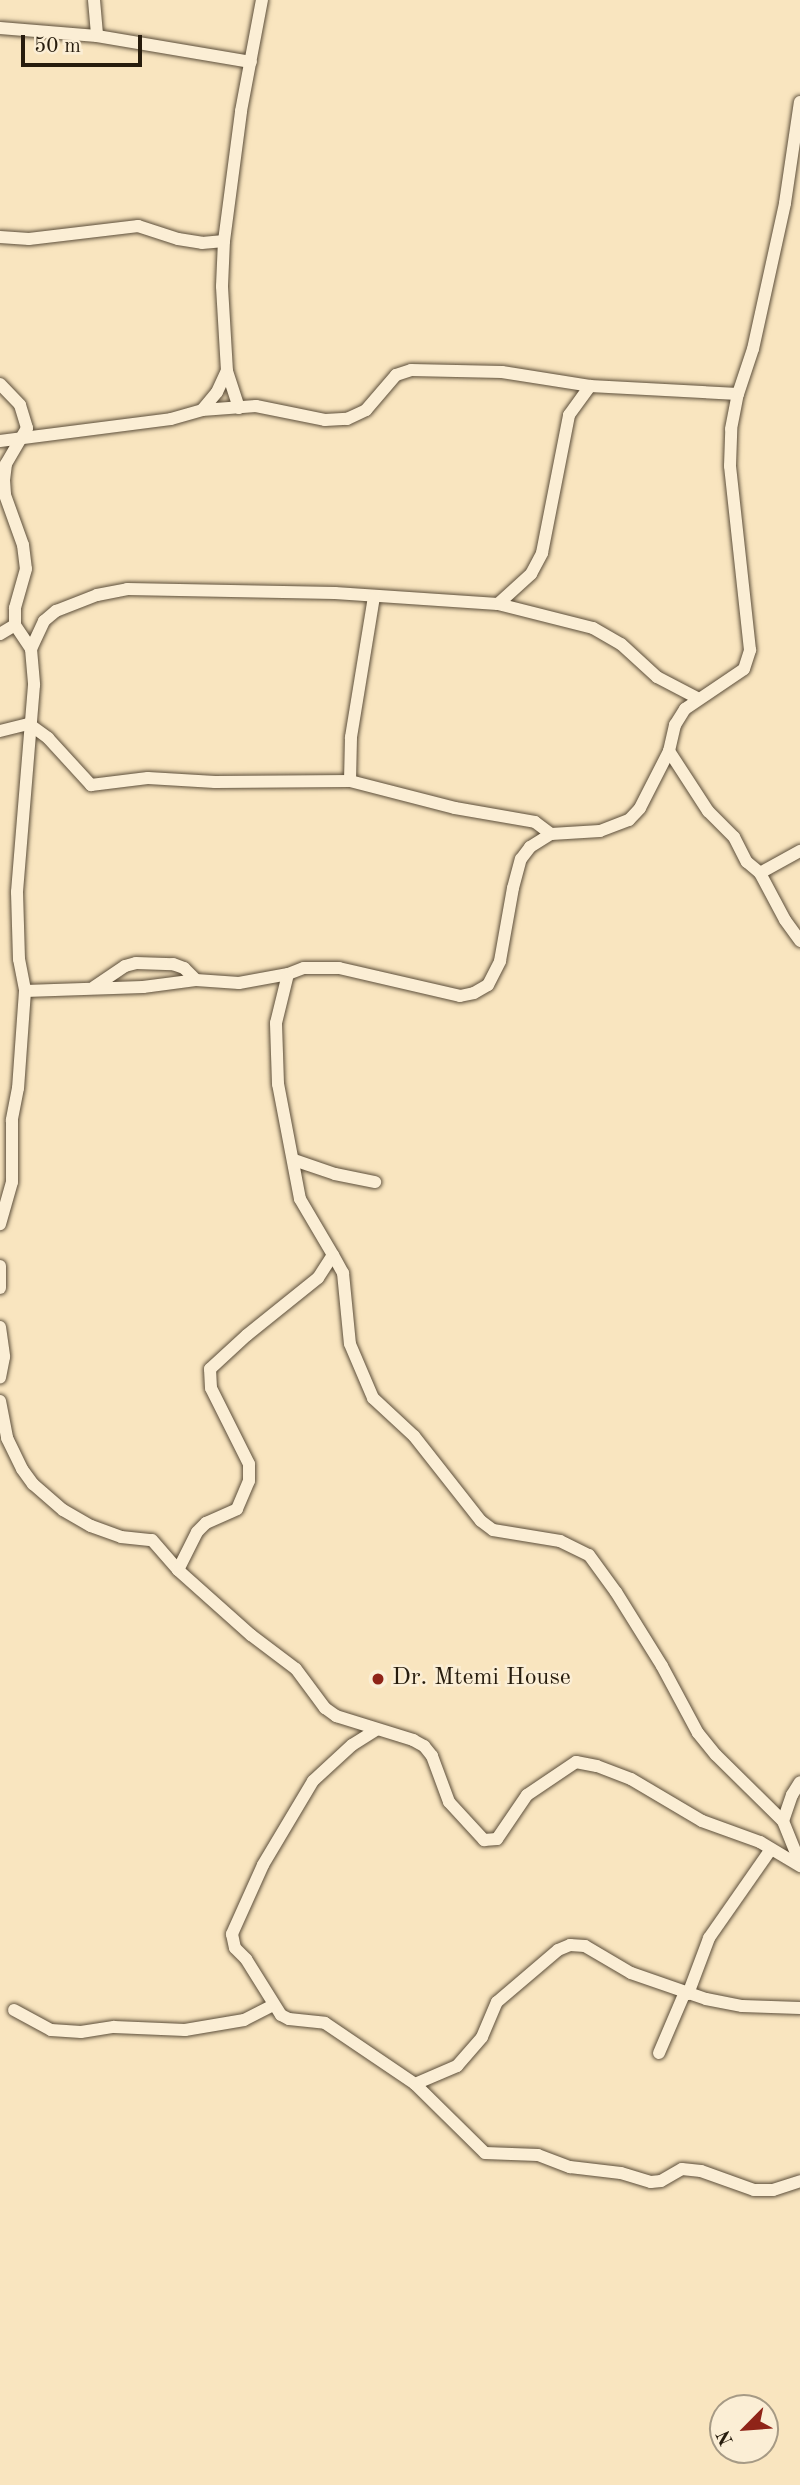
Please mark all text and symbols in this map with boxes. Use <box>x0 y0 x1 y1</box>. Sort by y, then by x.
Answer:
scale bar <box>24 21 145 65</box>
text: 50 m <box>34 36 81 57</box>
place label: Dr. Mtemi House <box>392 1665 571 1693</box>
marker: Dr. Mtemi House <box>370 1671 386 1687</box>
north arrow <box>709 2394 779 2464</box>
text: N <box>715 2427 738 2448</box>

